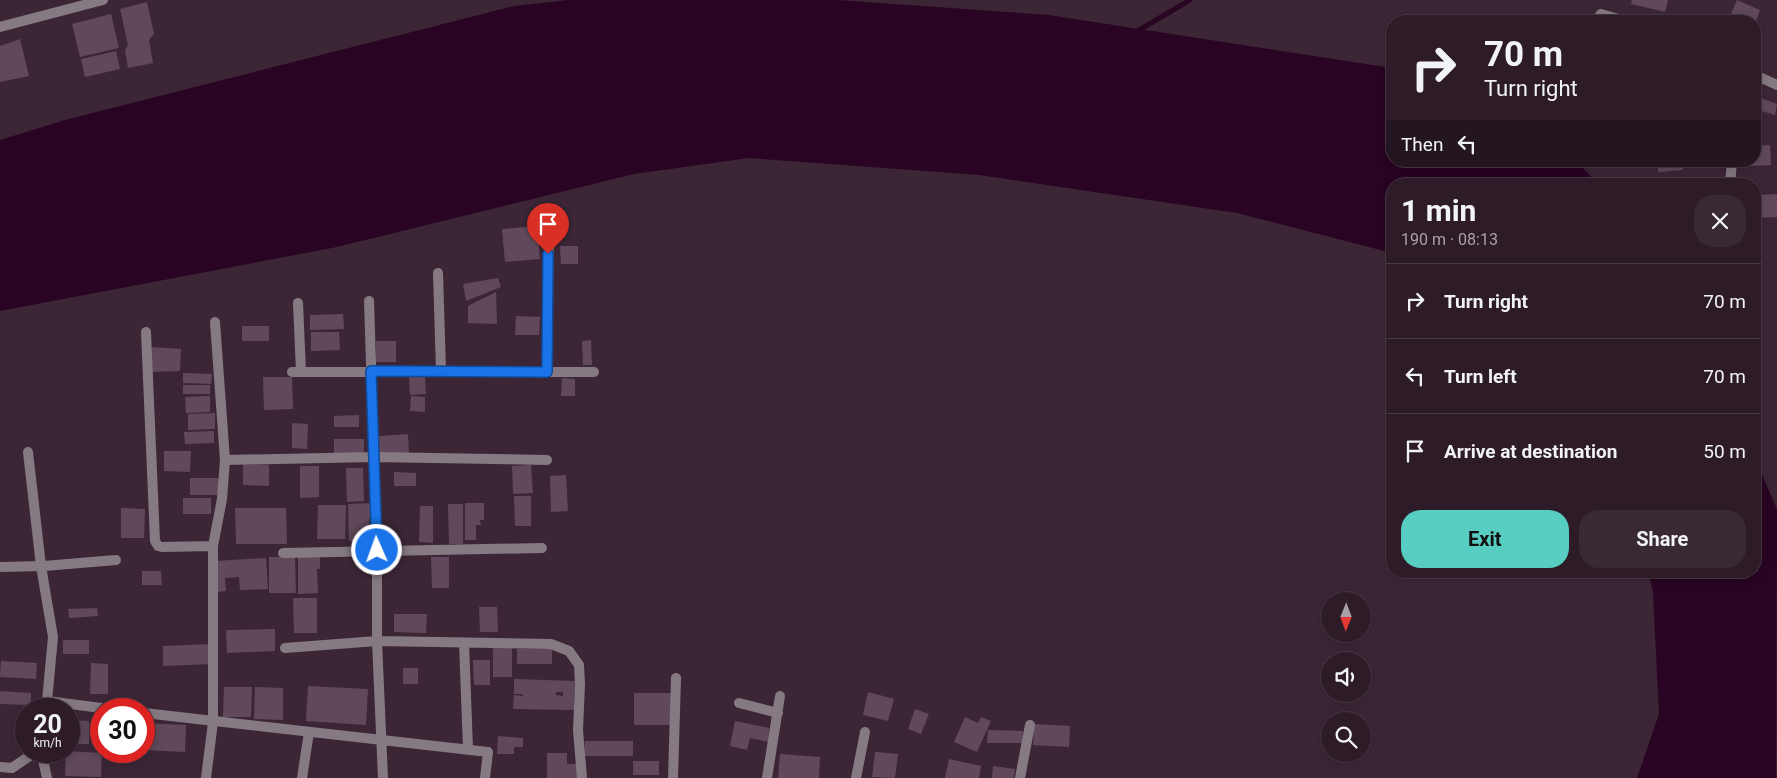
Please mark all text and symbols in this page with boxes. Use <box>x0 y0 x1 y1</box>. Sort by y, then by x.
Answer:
text: 70 m <box>1484 34 1563 75</box>
icon: right <box>1401 35 1466 100</box>
text: Turn right <box>1484 76 1578 101</box>
icon: left <box>1453 130 1481 158</box>
text: Then <box>1401 133 1443 156</box>
text: 1 min <box>1401 193 1476 228</box>
button: close <box>1694 195 1746 247</box>
pin <box>527 203 569 254</box>
icon: arrive <box>534 210 562 238</box>
text: 190 m · 08:13 <box>1401 230 1498 249</box>
icon: right <box>1401 287 1429 315</box>
text: Turn right <box>1444 290 1528 313</box>
text: 70 m <box>1703 290 1746 313</box>
icon: left <box>1401 362 1429 390</box>
text: Turn left <box>1444 365 1517 388</box>
text: 70 m <box>1703 365 1746 388</box>
icon: arrive <box>1401 437 1429 465</box>
text: Arrive at destination <box>1444 440 1617 463</box>
text: 50 m <box>1703 440 1746 463</box>
button: Exit <box>1401 510 1569 568</box>
button: Share <box>1579 510 1746 568</box>
position arrow <box>350 523 402 575</box>
north arrow <box>1321 592 1371 642</box>
map controls <box>1321 592 1371 762</box>
button: sound <box>1321 652 1371 702</box>
speed limit sign: 30 <box>90 698 155 763</box>
text: 20 <box>33 710 62 739</box>
button: search <box>1321 712 1371 762</box>
text: km/h <box>33 736 62 750</box>

